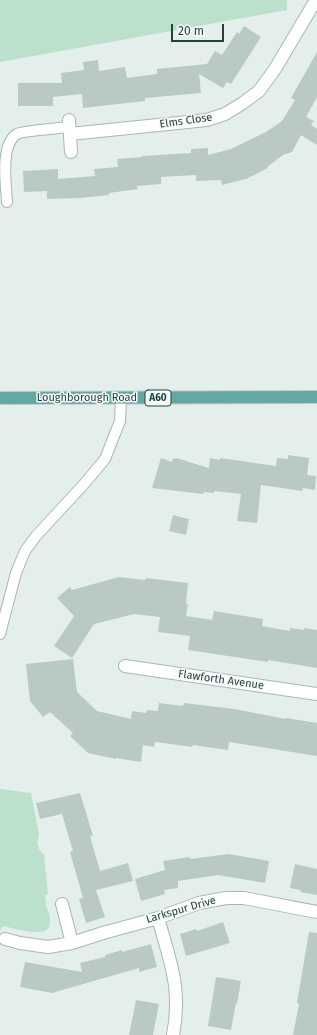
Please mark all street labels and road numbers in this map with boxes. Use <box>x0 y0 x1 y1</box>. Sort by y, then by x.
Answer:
street label: Elms Close <box>159 111 213 131</box>
road number: A60 <box>145 390 171 406</box>
street label: Loughborough Road <box>37 391 137 405</box>
street label: Flawforth Avenue <box>177 667 265 693</box>
street label: Larkspur Drive <box>144 894 218 926</box>

